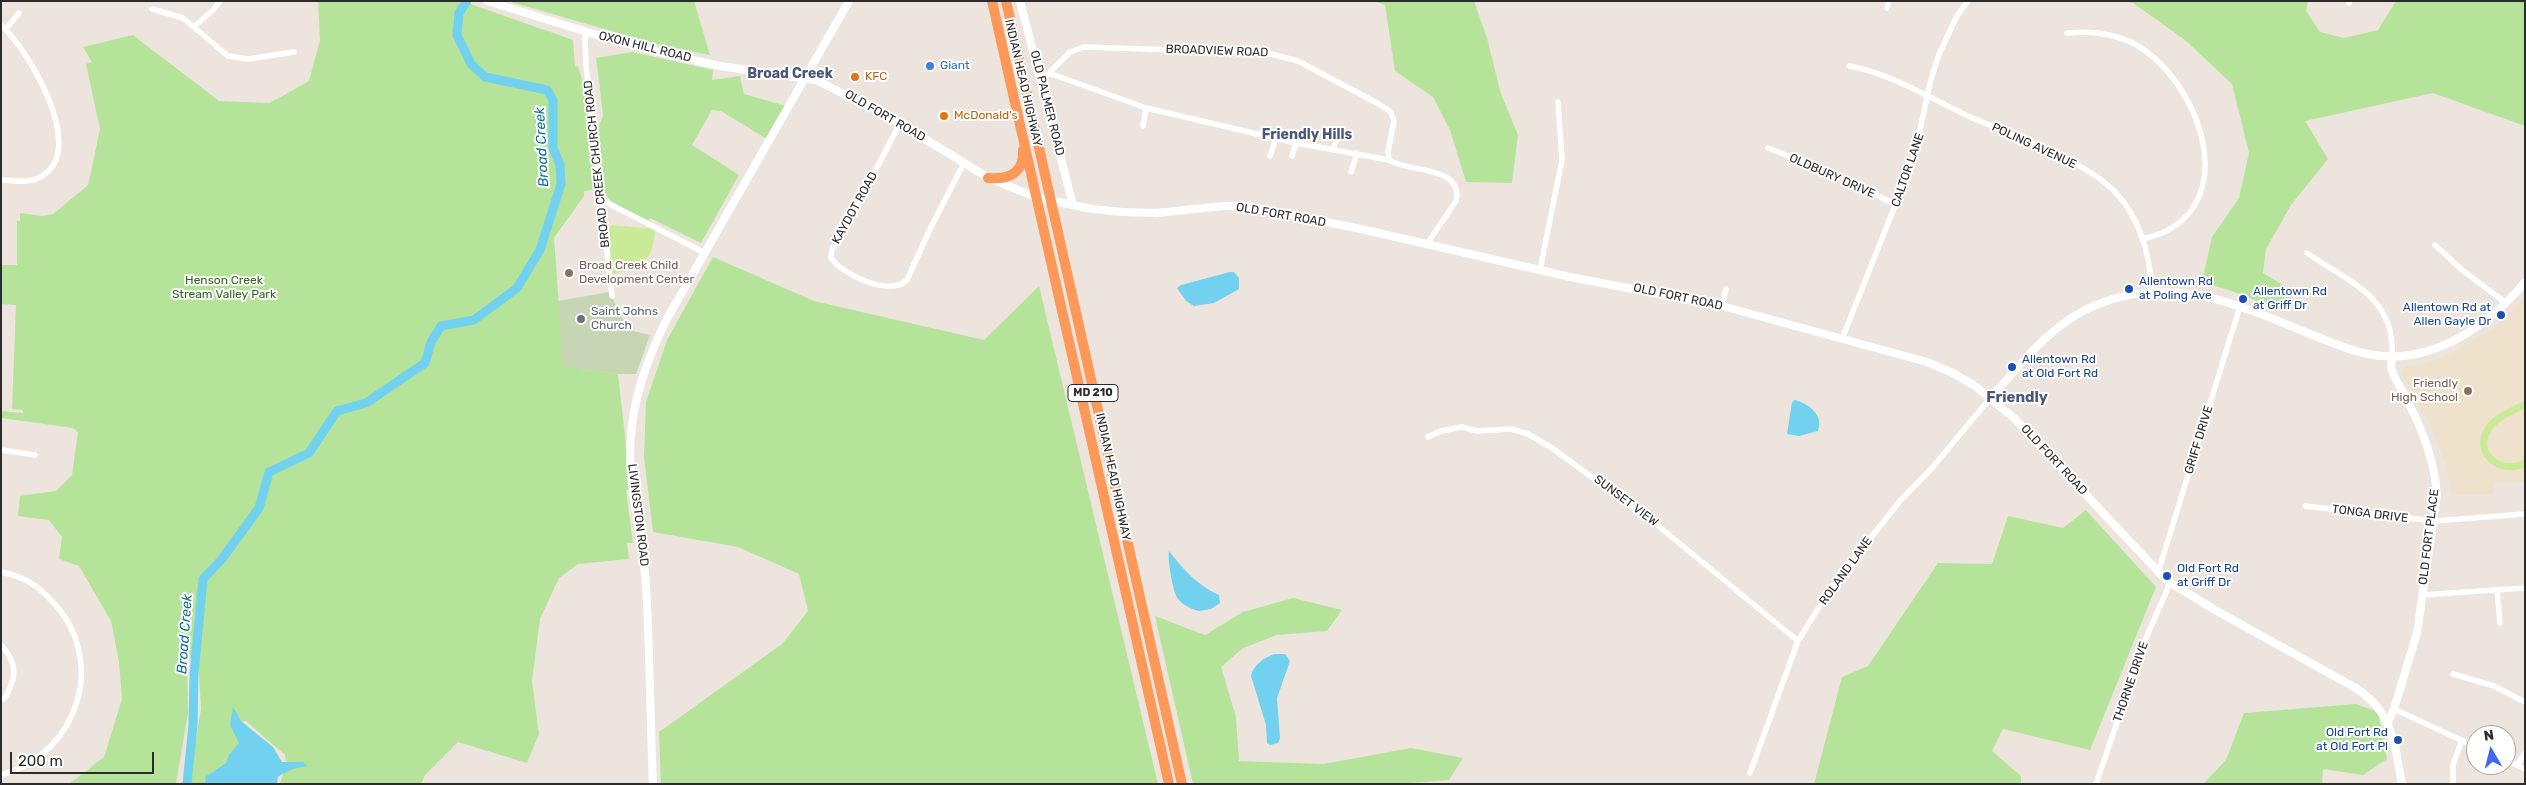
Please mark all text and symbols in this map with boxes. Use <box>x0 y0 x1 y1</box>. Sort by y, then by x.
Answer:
street label: INDIAN HEAD HIGHWAY <box>1001 18 1045 148</box>
street label: OXON HILL ROAD <box>597 29 693 65</box>
street label: BROADVIEW ROAD <box>1165 42 1269 60</box>
street label: OLD PALMER ROAD <box>1027 49 1067 157</box>
place label: Giant <box>940 59 970 73</box>
marker: Giant <box>924 60 936 72</box>
district label: Broad Creek <box>747 66 833 82</box>
place label: KFC <box>865 70 887 84</box>
marker: KFC <box>849 71 861 83</box>
street label: BROAD CREEK CHURCH ROAD <box>581 80 613 248</box>
street label: OLD FORT ROAD <box>842 87 928 145</box>
water label: Broad Creek <box>532 107 552 187</box>
place label: McDonald's <box>954 109 1018 123</box>
marker: McDonald's <box>938 110 950 122</box>
street label: POLING AVENUE <box>1989 120 2079 172</box>
district label: Friendly Hills <box>1262 127 1352 143</box>
street label: CALTOR LANE <box>1889 131 1927 209</box>
street label: OLDBURY DRIVE <box>1787 151 1877 201</box>
street label: KAYDOT ROAD <box>829 169 881 247</box>
street label: OLD FORT ROAD <box>1235 200 1327 230</box>
place label: Broad Creek Child Development Center <box>579 259 694 287</box>
marker: Broad Creek Child Development Center <box>563 267 575 279</box>
park label: Henson Creek Stream Valley Park <box>172 274 276 302</box>
place label: Allentown Rd at Poling Ave <box>2139 275 2213 303</box>
street label: OLD FORT ROAD <box>1632 281 1724 313</box>
marker: Allentown Rd at Poling Ave <box>2123 283 2135 295</box>
place label: Allentown Rd at Griff Dr <box>2253 285 2327 313</box>
marker: Allentown Rd at Griff Dr <box>2237 293 2249 305</box>
place label: Allentown Rd at Allen Gayle Dr <box>2403 301 2491 329</box>
place label: Saint Johns Church <box>591 305 658 333</box>
marker: Allentown Rd at Allen Gayle Dr <box>2495 309 2507 321</box>
marker: Saint Johns Church <box>575 313 587 325</box>
place label: Allentown Rd at Old Fort Rd <box>2022 353 2098 381</box>
marker: Allentown Rd at Old Fort Rd <box>2006 361 2018 373</box>
place label: Friendly High School <box>2391 377 2458 405</box>
road number: MD 210 <box>1068 384 1118 402</box>
marker: Friendly High School <box>2462 385 2474 397</box>
district label: Friendly <box>1986 389 2048 407</box>
street label: GRIFF DRIVE <box>2182 404 2216 476</box>
street label: INDIAN HEAD HIGHWAY <box>1092 412 1134 542</box>
street label: OLD FORT ROAD <box>2018 422 2090 498</box>
street label: LIVINGSTON ROAD <box>625 463 651 567</box>
street label: SUNSET VIEW <box>1591 472 1661 530</box>
street label: OLD FORT PLACE <box>2416 488 2442 586</box>
street label: TONGA DRIVE <box>2331 502 2409 526</box>
street label: ROLAND LANE <box>1816 534 1876 608</box>
place label: Old Fort Rd at Griff Dr <box>2177 562 2239 590</box>
marker: Old Fort Rd at Griff Dr <box>2161 570 2173 582</box>
water label: Broad Creek <box>174 593 196 675</box>
street label: THORNE DRIVE <box>2110 640 2152 724</box>
north arrow <box>2466 725 2516 775</box>
place label: Old Fort Rd at Old Fort Pl <box>2316 726 2388 754</box>
text: N <box>2483 727 2495 745</box>
marker: Old Fort Rd at Old Fort Pl <box>2392 734 2404 746</box>
scale bar <box>12 742 156 774</box>
text: 200 m <box>18 752 63 770</box>

